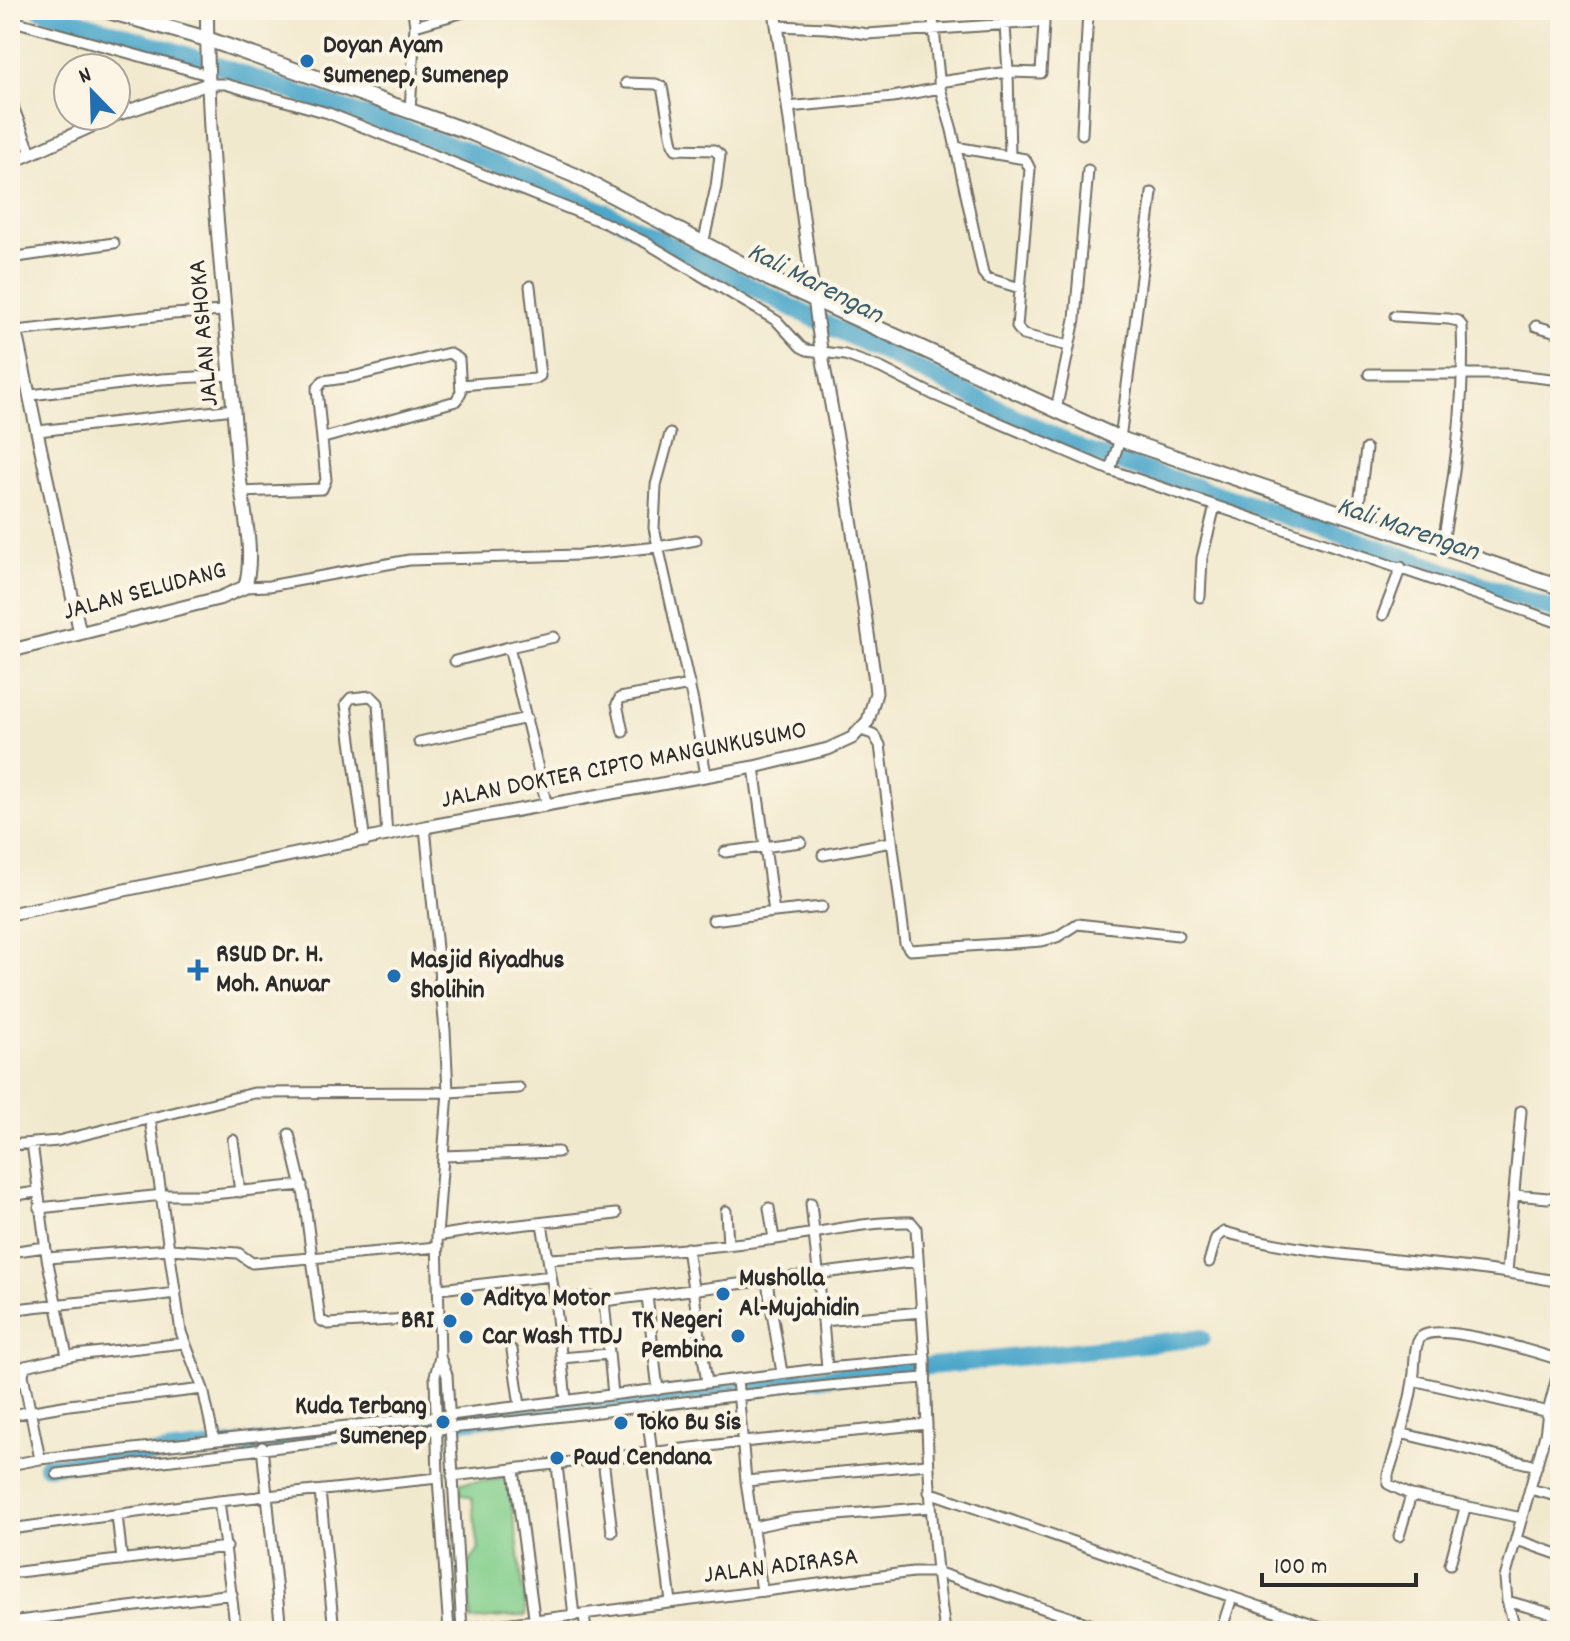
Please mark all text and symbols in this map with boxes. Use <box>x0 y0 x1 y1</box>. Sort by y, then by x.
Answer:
place label: Doyan Ayam Sumenep, Sumenep <box>323 28 509 95</box>
north arrow <box>52 52 132 132</box>
marker: Doyan Ayam Sumenep, Sumenep <box>298 52 316 70</box>
text: N <box>74 60 97 93</box>
water label: Kali Marengan <box>739 234 890 337</box>
street label: JALAN ASHOKA <box>180 258 230 408</box>
water label: Kali Marengan <box>1331 488 1484 574</box>
street label: JALAN SELUDANG <box>59 552 231 632</box>
street label: JALAN DOKTER CIPTO MANGUNKUSUMO <box>438 712 810 820</box>
place label: RSUD Dr. H. Moh. Anwar <box>216 937 330 1004</box>
place label: Masjid Riyadhus Sholihin <box>410 943 565 1010</box>
marker: RSUD Dr. H. Moh. Anwar <box>187 959 209 981</box>
marker: Masjid Riyadhus Sholihin <box>385 967 403 985</box>
place label: Musholla Al-Mujahidin <box>739 1261 859 1328</box>
place label: Aditya Motor <box>483 1281 610 1318</box>
marker: Musholla Al-Mujahidin <box>714 1285 732 1303</box>
marker: Aditya Motor <box>458 1290 476 1308</box>
place label: BRI <box>401 1303 435 1340</box>
place label: TK Negeri Pembina <box>632 1303 723 1370</box>
marker: BRI <box>441 1312 459 1330</box>
place label: Car Wash TTDJ <box>482 1319 622 1356</box>
marker: TK Negeri Pembina <box>729 1327 747 1345</box>
marker: Car Wash TTDJ <box>457 1328 475 1346</box>
place label: Kuda Terbang Sumenep <box>295 1389 427 1456</box>
place label: Toko Bu Sis <box>637 1405 742 1442</box>
marker: Kuda Terbang Sumenep <box>434 1413 452 1431</box>
marker: Toko Bu Sis <box>612 1414 630 1432</box>
place label: Paud Cendana <box>573 1440 712 1477</box>
marker: Paud Cendana <box>548 1449 566 1467</box>
scale bar <box>1262 1537 1416 1587</box>
street label: JALAN ADIRASA <box>702 1539 860 1595</box>
text: 100 m <box>1274 1551 1327 1585</box>

